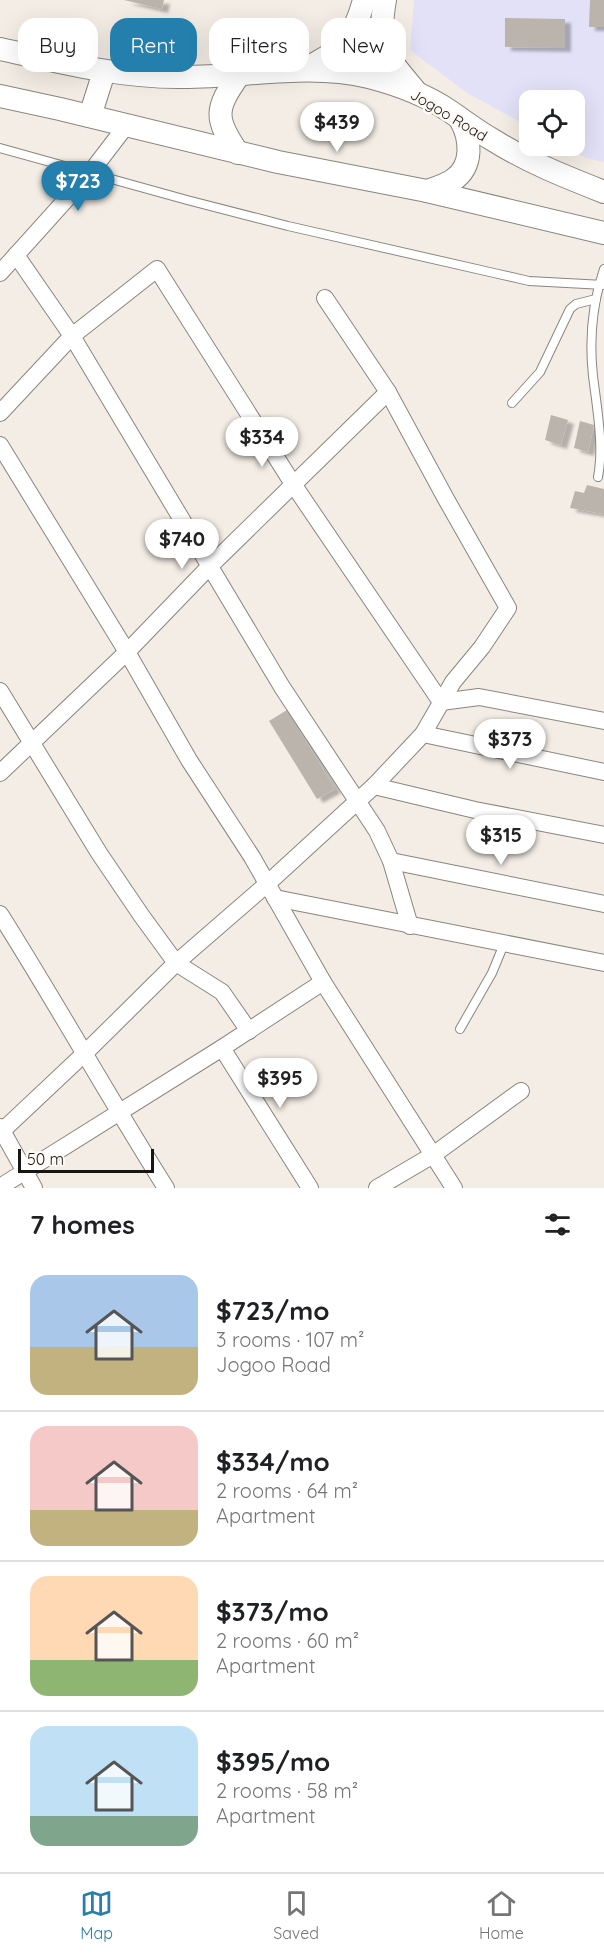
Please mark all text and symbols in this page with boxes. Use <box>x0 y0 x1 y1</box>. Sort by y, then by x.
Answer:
chip: Buy <box>18 18 98 72</box>
chip: Rent <box>110 18 197 72</box>
chip: Filters <box>209 18 309 72</box>
chip: New <box>321 18 406 72</box>
street label: Jogoo Road <box>407 85 491 145</box>
map controls <box>519 90 585 156</box>
button: locate <box>519 90 585 156</box>
pin: $439 <box>301 102 373 153</box>
text: $439 <box>314 109 360 134</box>
pin: $723 <box>42 161 114 212</box>
text: $723 <box>55 168 101 193</box>
pin: $334 <box>226 417 298 468</box>
text: $334 <box>239 424 285 449</box>
pin: $740 <box>146 519 218 570</box>
text: $740 <box>159 526 205 551</box>
pin: $373 <box>474 719 546 770</box>
text: $373 <box>488 726 532 751</box>
pin: $315 <box>465 815 537 866</box>
text: $315 <box>480 822 522 847</box>
pin: $395 <box>244 1058 316 1109</box>
text: $395 <box>257 1065 303 1090</box>
scale bar <box>18 1146 154 1174</box>
text: 50 m <box>27 1149 64 1169</box>
text: 7 homes <box>30 1208 135 1241</box>
icon: filters <box>541 1208 574 1241</box>
text: $723/mo <box>216 1294 330 1327</box>
icon: home <box>78 1299 150 1371</box>
text: 3 rooms · 107 m² <box>216 1327 364 1352</box>
text: Jogoo Road <box>216 1352 331 1377</box>
text: $334/mo <box>216 1445 330 1478</box>
icon: home <box>78 1450 150 1522</box>
text: 2 rooms · 64 m² <box>216 1478 358 1503</box>
text: Apartment <box>216 1503 316 1528</box>
text: $373/mo <box>216 1595 329 1628</box>
icon: home <box>78 1600 150 1672</box>
text: 2 rooms · 60 m² <box>216 1628 359 1653</box>
text: Apartment <box>216 1653 316 1678</box>
text: $395/mo <box>216 1745 330 1778</box>
icon: home <box>78 1750 150 1822</box>
text: 2 rooms · 58 m² <box>216 1778 358 1803</box>
text: Apartment <box>216 1803 316 1828</box>
tab: Map <box>80 1887 113 1943</box>
tab: Saved <box>273 1887 319 1943</box>
tab: Home <box>479 1887 524 1943</box>

